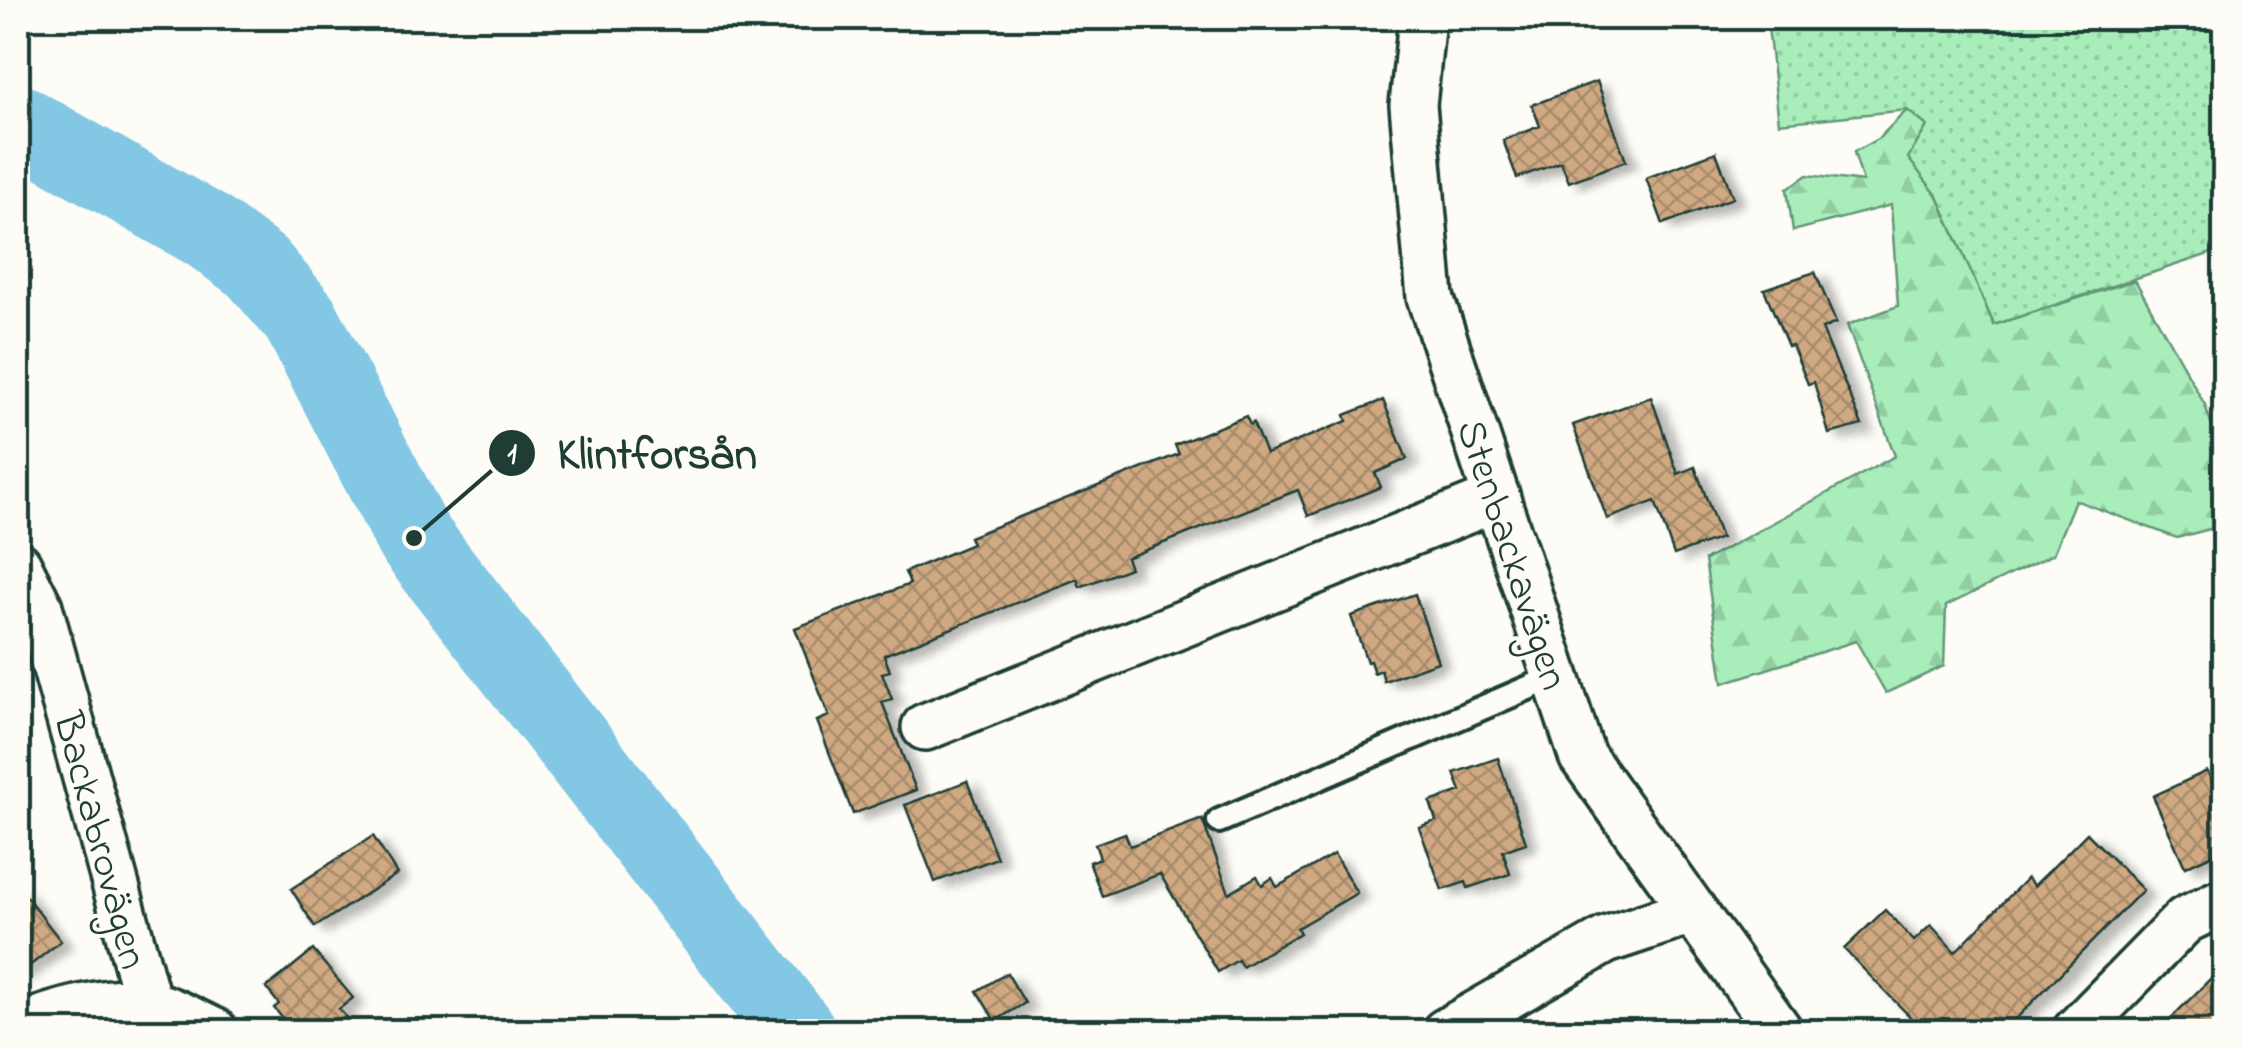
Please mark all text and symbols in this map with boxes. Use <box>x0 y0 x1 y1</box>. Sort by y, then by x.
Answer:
street label: Stenbackavägen <box>1438 412 1583 698</box>
callout: Klintforsån <box>487 415 777 490</box>
text: Klintforsån <box>557 424 757 490</box>
text: 1 <box>507 434 517 478</box>
street label: Backabrovägen <box>35 705 162 976</box>

